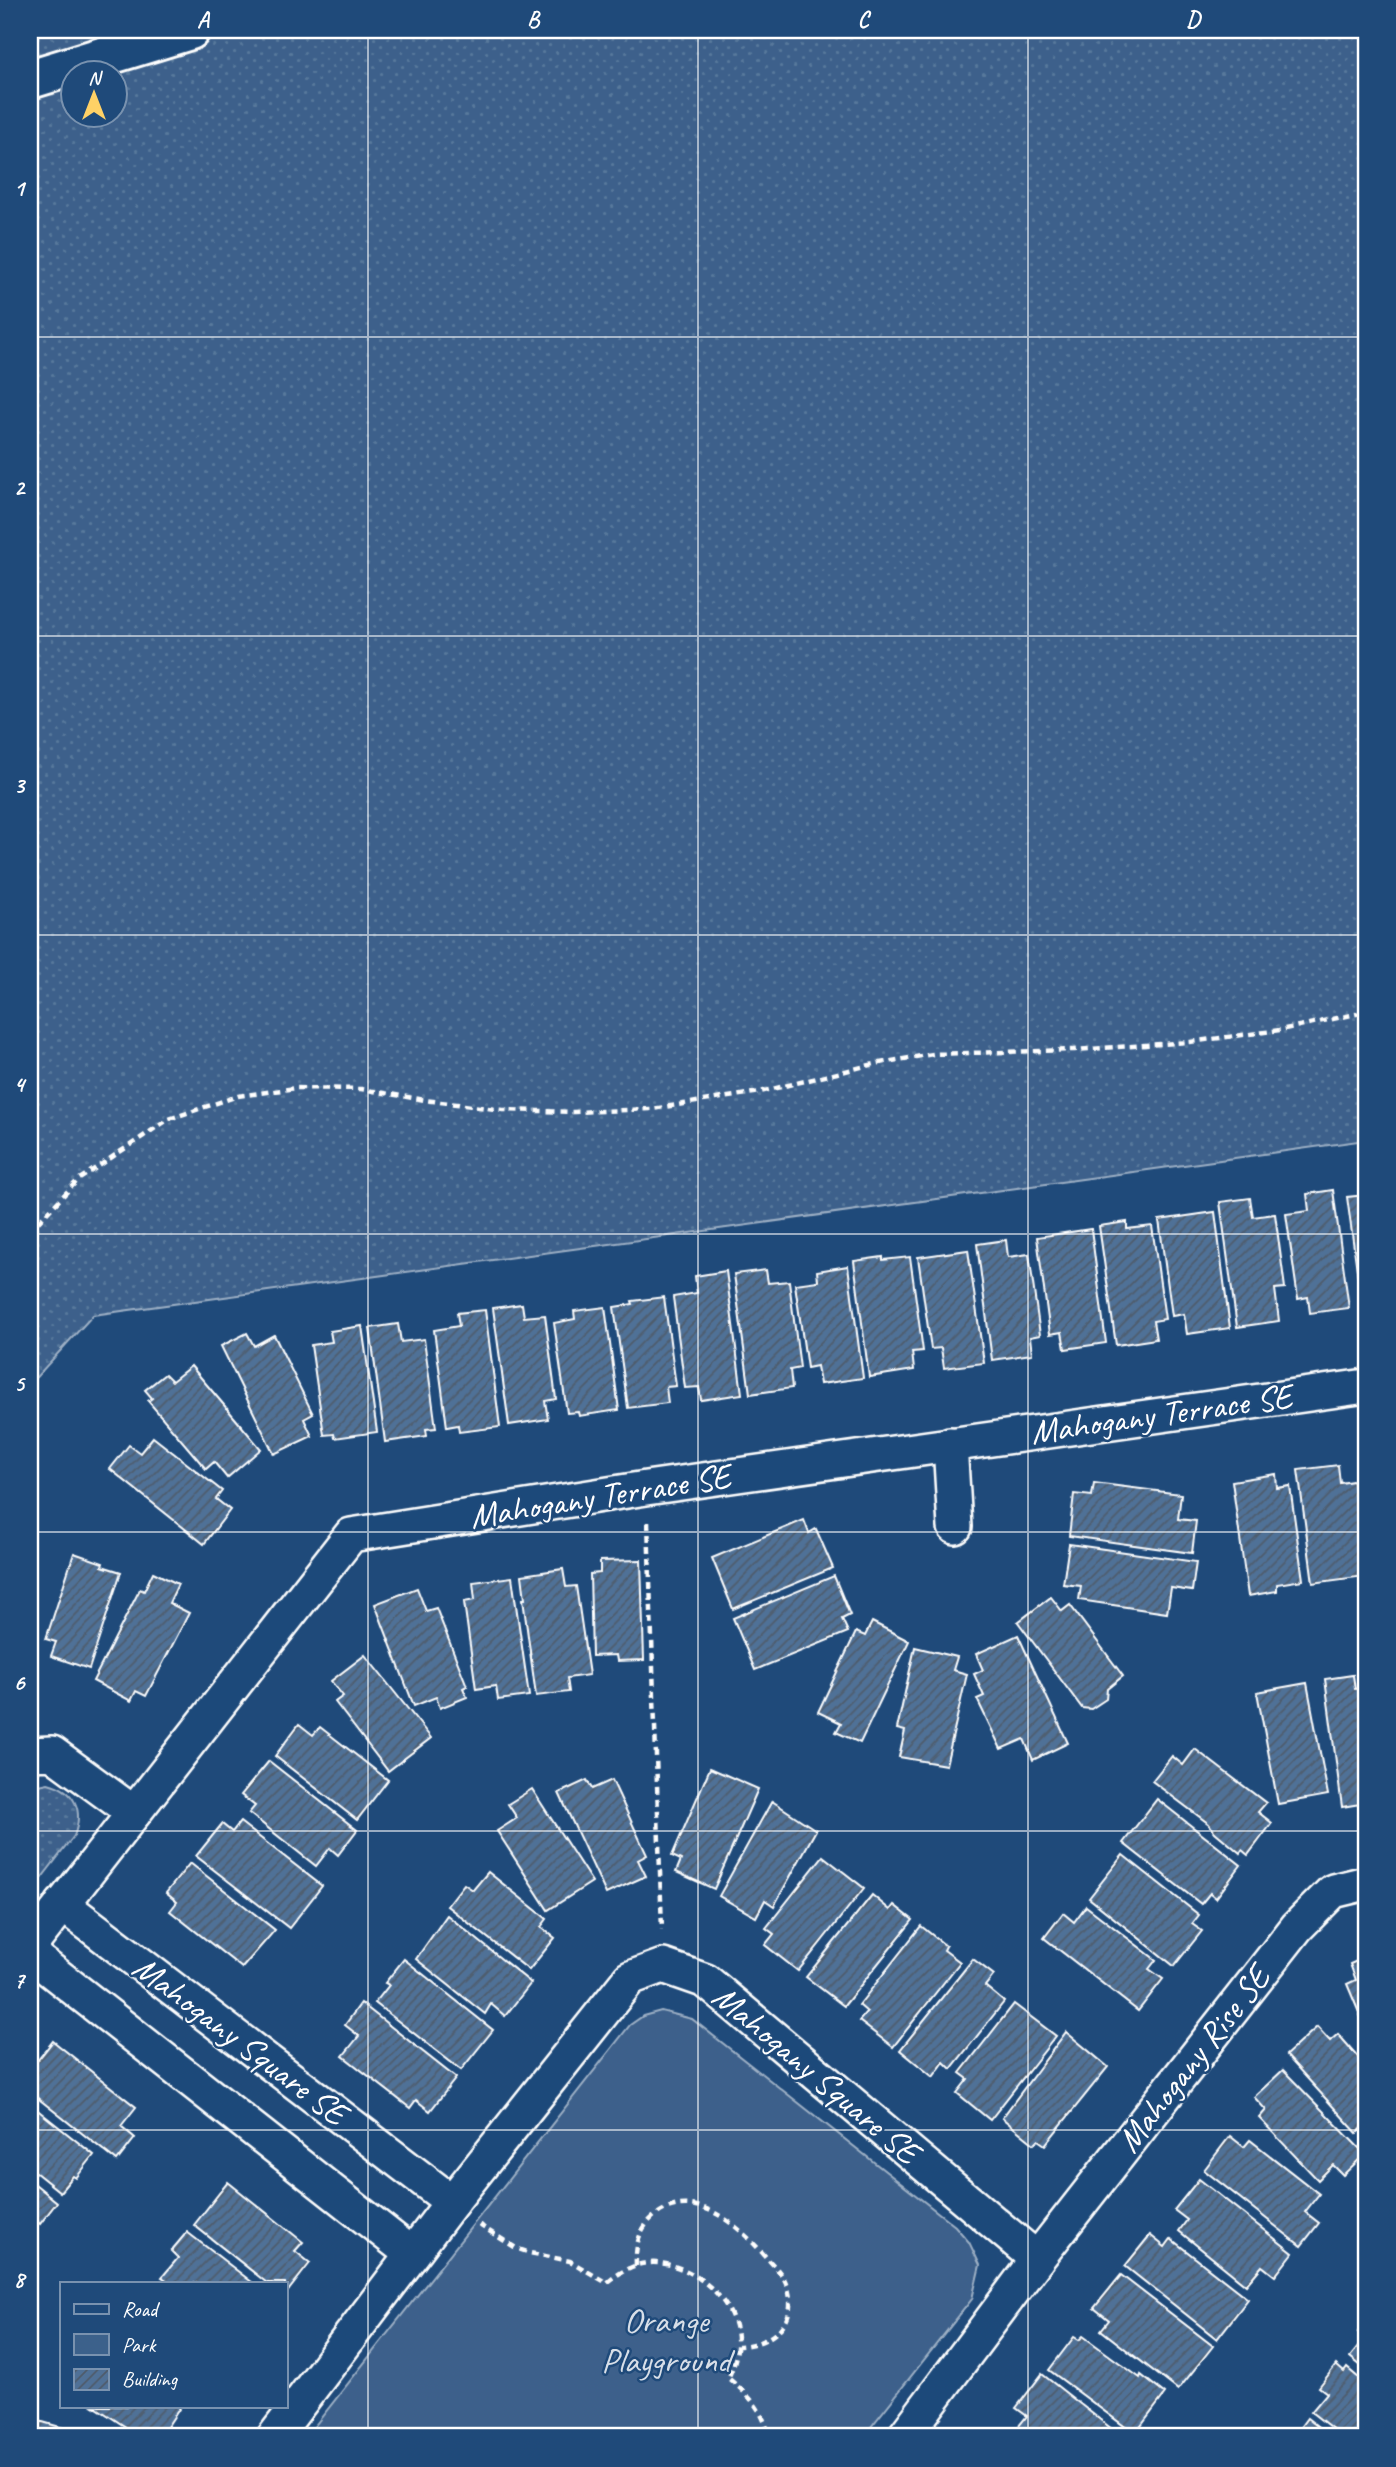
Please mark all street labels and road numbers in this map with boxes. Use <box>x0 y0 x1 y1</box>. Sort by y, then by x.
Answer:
street label: Mahogany Terrace SE <box>1028 1373 1299 1455</box>
street label: Mahogany Terrace SE <box>467 1453 738 1539</box>
street label: Mahogany Square SE <box>124 1945 360 2138</box>
street label: Mahogany Rise SE <box>1106 1953 1283 2161</box>
street label: Mahogany Square SE <box>703 1974 932 2177</box>

